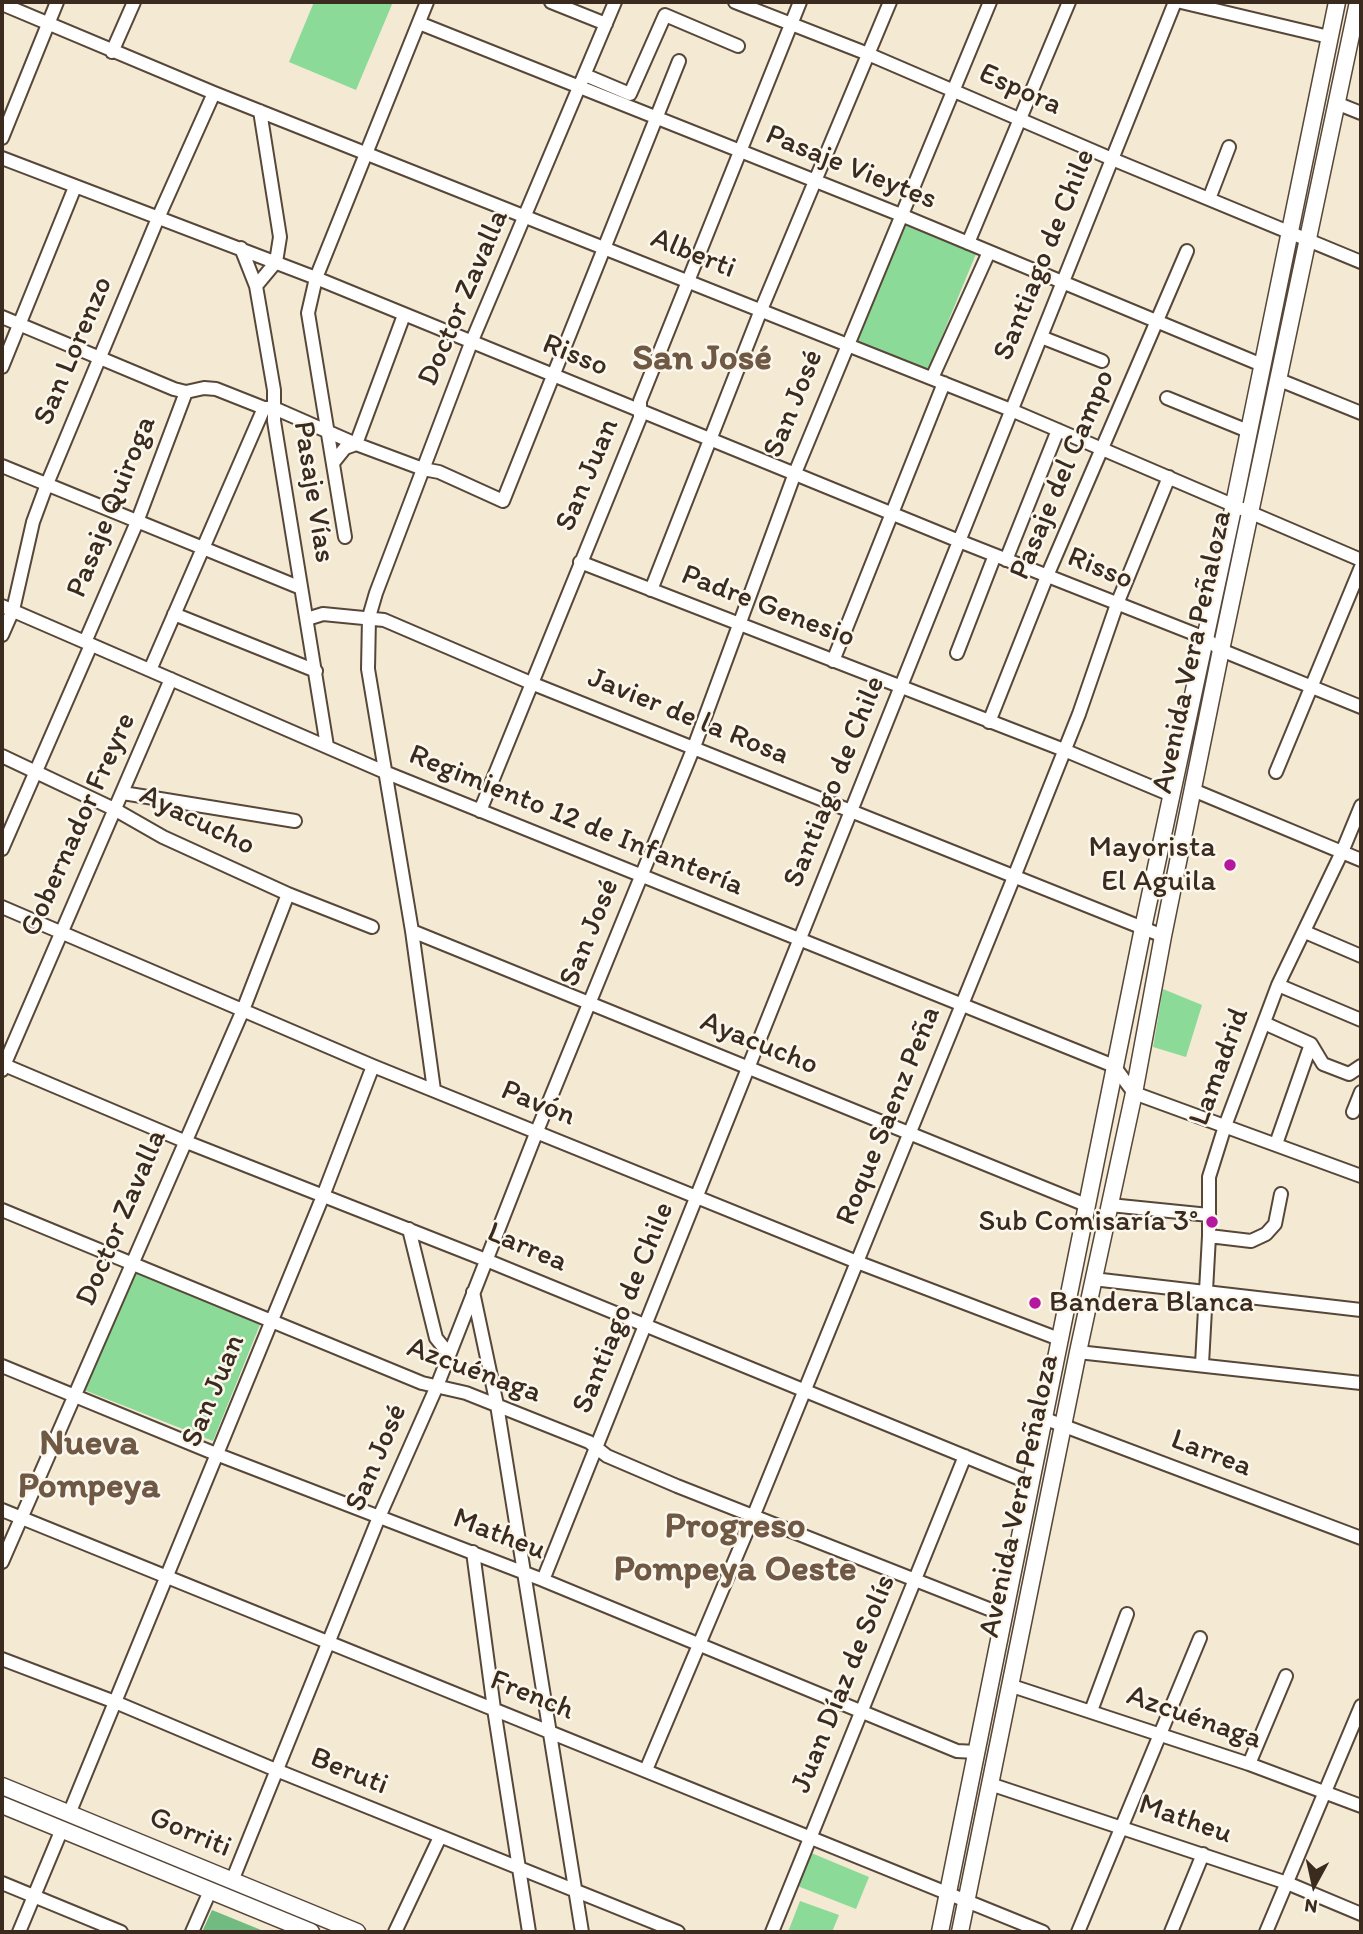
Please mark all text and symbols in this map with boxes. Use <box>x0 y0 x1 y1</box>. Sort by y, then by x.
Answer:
street label: Espora <box>973 56 1067 124</box>
street label: Pasaje Vieytes <box>760 117 942 219</box>
street label: Santiago de Chile <box>986 144 1104 366</box>
street label: Doctor Zavalla <box>411 204 517 392</box>
street label: Alberti <box>645 221 741 287</box>
street label: San Lorenzo <box>27 271 121 431</box>
street label: Risso <box>537 327 613 385</box>
district label: San José <box>632 338 772 382</box>
street label: San José <box>756 345 832 463</box>
street label: Pasaje del Campo <box>1003 365 1123 585</box>
street label: Pasaje Quiroga <box>59 411 165 603</box>
street label: San Juan <box>548 413 628 537</box>
street label: Pasaje Vías <box>284 419 342 565</box>
street label: Avenida Vera Peñaloza <box>1145 507 1241 797</box>
street label: Risso <box>1062 540 1138 598</box>
street label: Padre Genesio <box>676 557 860 657</box>
street label: Javier de la Rosa <box>582 660 794 774</box>
street label: Santiago de Chile <box>776 671 894 893</box>
street label: Gobernador Freyre <box>13 707 145 943</box>
street label: Regimiento 12 de Infantería <box>403 737 749 905</box>
street label: Ayacucho <box>133 778 261 864</box>
place label: Mayorista El Aguila <box>1088 830 1216 900</box>
marker: Mayorista El Aguila <box>1222 857 1238 873</box>
street label: San José <box>552 874 628 992</box>
street label: Roque Saenz Peña <box>829 1001 949 1231</box>
street label: Lamadrid <box>1182 1003 1258 1131</box>
street label: Ayacucho <box>695 1004 823 1084</box>
street label: Pavón <box>496 1073 580 1135</box>
street label: Doctor Zavalla <box>69 1124 175 1312</box>
street label: Santiago de Chile <box>565 1197 683 1419</box>
place label: Sub Comisaría 3° <box>979 1204 1198 1240</box>
marker: Sub Comisaría 3° <box>1204 1214 1220 1230</box>
street label: Larrea <box>481 1215 573 1281</box>
place label: Bandera Blanca <box>1049 1285 1254 1321</box>
marker: Bandera Blanca <box>1027 1295 1043 1311</box>
street label: San Juan <box>174 1329 254 1453</box>
street label: Azcuénaga <box>402 1330 546 1412</box>
street label: Avenida Vera Peñaloza <box>972 1351 1068 1641</box>
street label: San José <box>338 1399 416 1517</box>
street label: Larrea <box>1165 1422 1257 1486</box>
district label: Nueva Pompeya <box>18 1423 160 1510</box>
street label: Matheu <box>447 1501 551 1569</box>
district label: Progreso Pompeya Oeste <box>614 1506 856 1593</box>
street label: Juan Díaz de Solís <box>784 1569 904 1799</box>
street label: French <box>485 1663 579 1729</box>
street label: Azcuénaga <box>1122 1678 1266 1758</box>
street label: Beruti <box>305 1740 393 1804</box>
street label: Matheu <box>1133 1787 1237 1853</box>
street label: Gorriti <box>143 1800 237 1866</box>
north arrow <box>1279 1850 1349 1920</box>
text: N <box>1303 1894 1319 1919</box>

